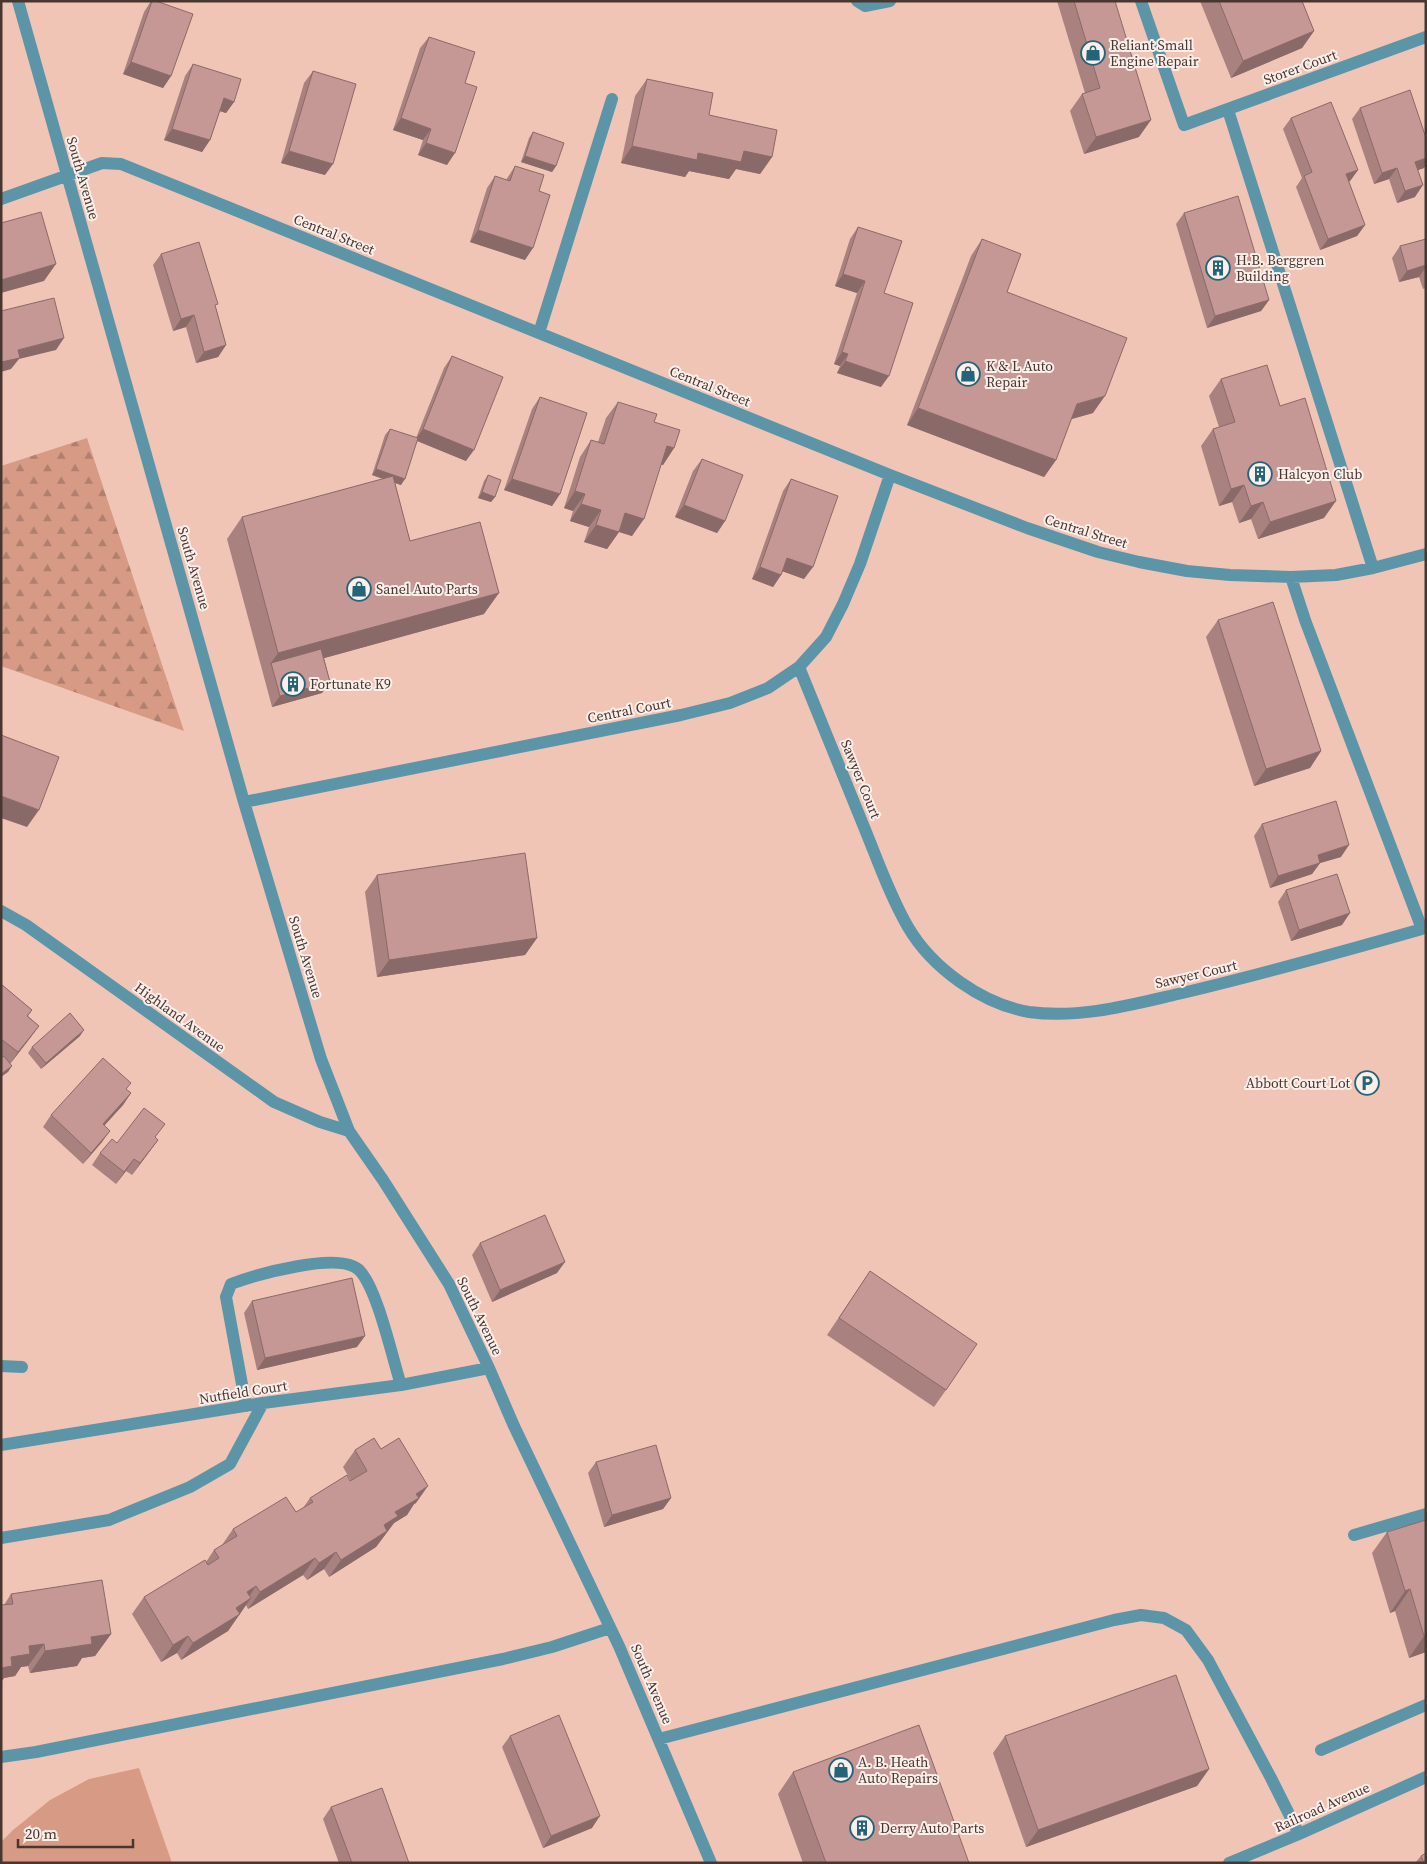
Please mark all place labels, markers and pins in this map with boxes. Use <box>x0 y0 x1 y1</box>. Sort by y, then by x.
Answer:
place label: Reliant Small Engine Repair <box>1110 35 1199 71</box>
shop icon: Reliant Small Engine Repair <box>1080 40 1106 66</box>
place label: H.B. Berggren Building <box>1236 250 1325 286</box>
building icon: H.B. Berggren Building <box>1205 255 1231 281</box>
place label: K & L Auto Repair <box>986 356 1053 392</box>
shop icon: K & L Auto Repair <box>955 361 981 387</box>
building icon: Halcyon Club <box>1247 461 1273 487</box>
place label: Halcyon Club <box>1278 464 1362 484</box>
shop icon: Sanel Auto Parts <box>346 576 372 602</box>
place label: Sanel Auto Parts <box>376 579 478 599</box>
building icon: Fortunate K9 <box>280 671 306 697</box>
place label: Fortunate K9 <box>310 674 391 694</box>
parking icon: Abbott Court Lot <box>1354 1070 1380 1096</box>
place label: Abbott Court Lot <box>1246 1073 1350 1093</box>
place label: A. B. Heath Auto Repairs <box>858 1752 938 1788</box>
shop icon: A. B. Heath Auto Repairs <box>828 1757 854 1783</box>
building icon: Derry Auto Parts <box>849 1815 875 1841</box>
place label: Derry Auto Parts <box>880 1818 984 1838</box>

